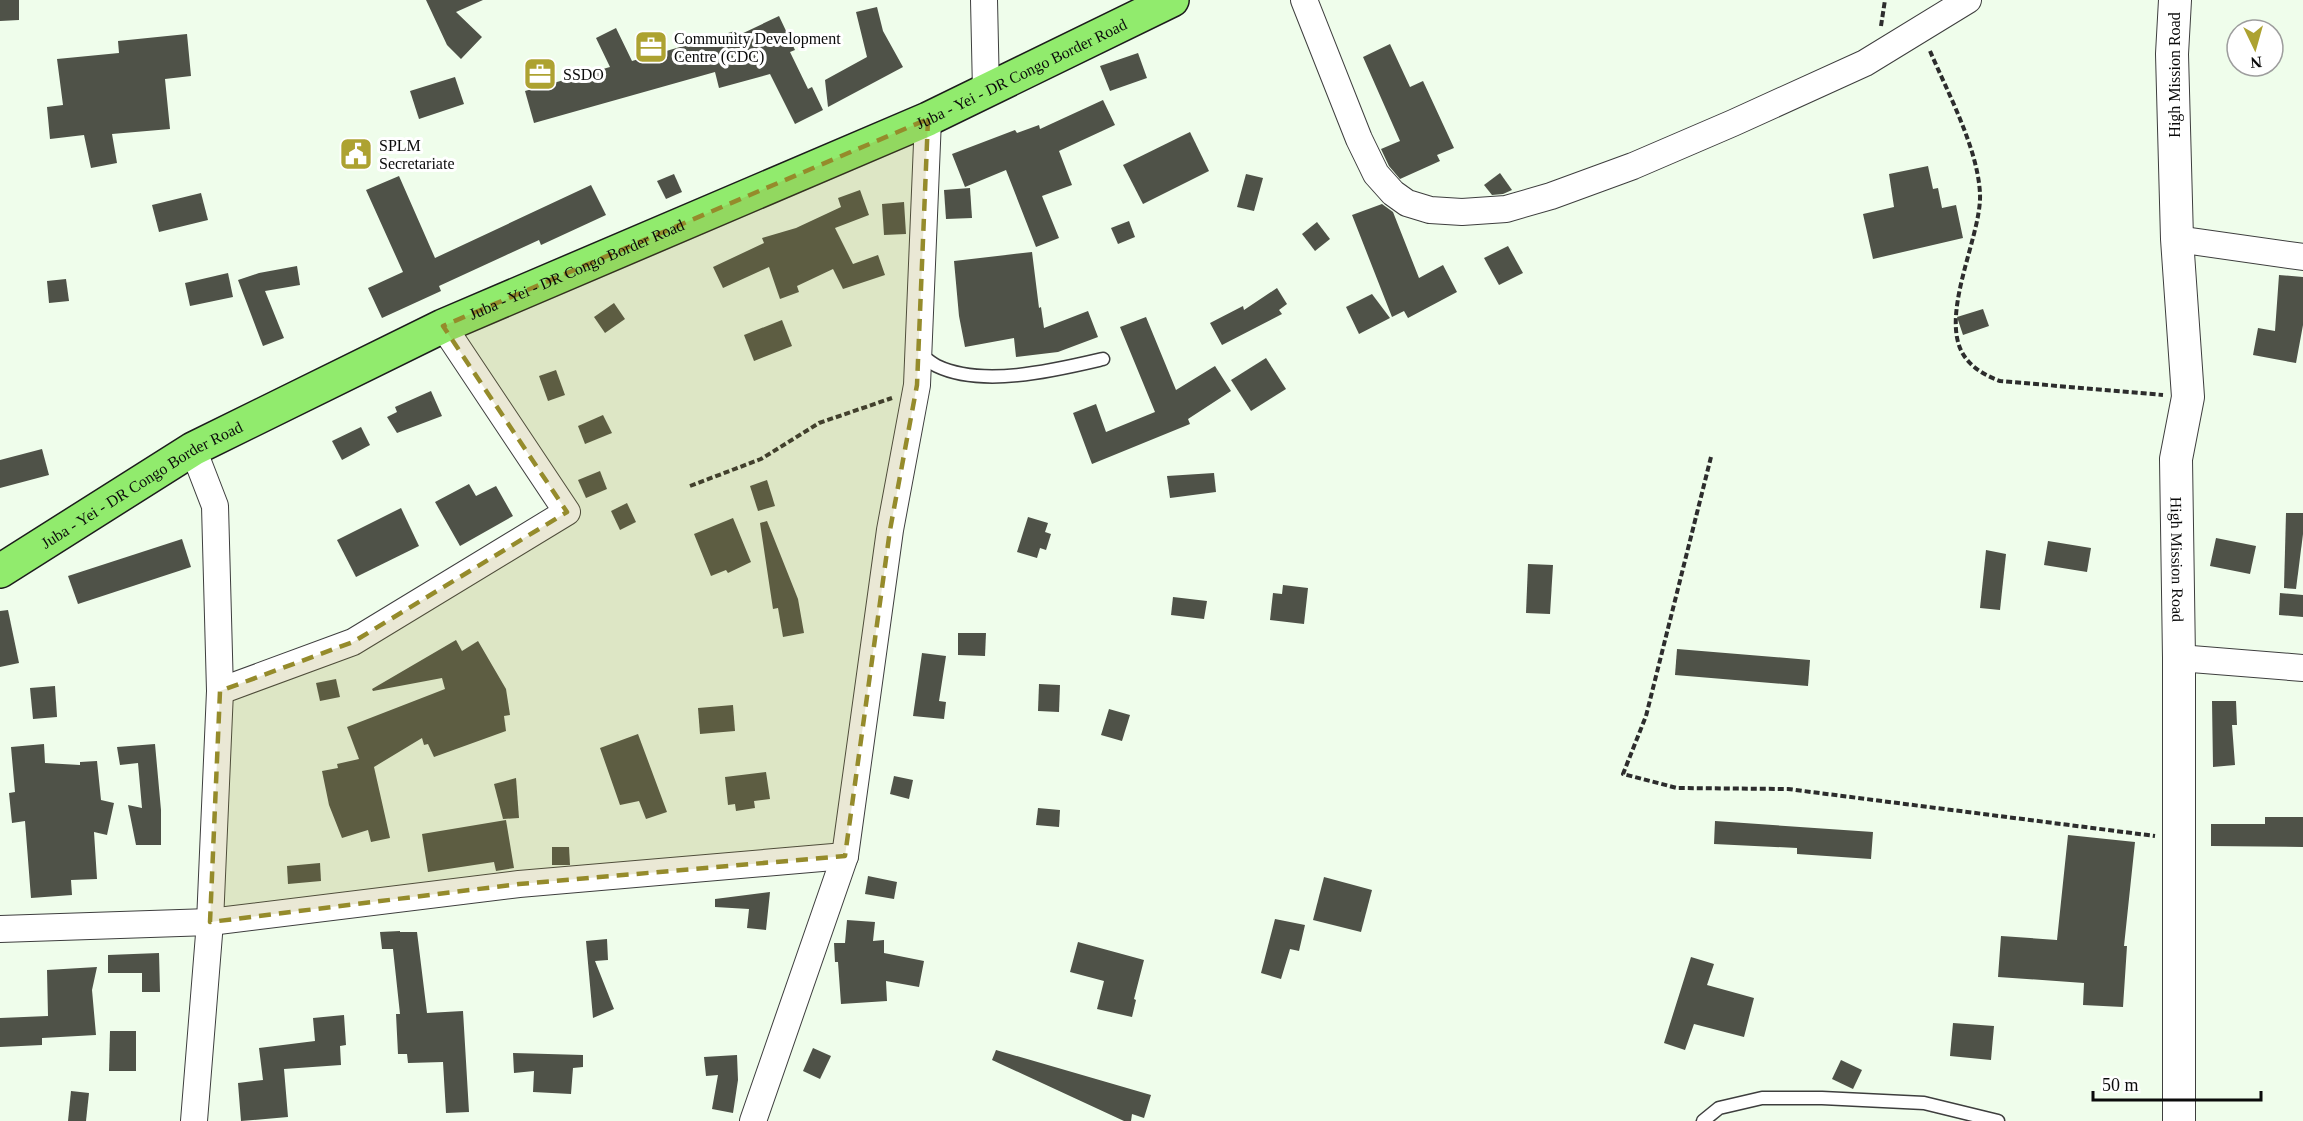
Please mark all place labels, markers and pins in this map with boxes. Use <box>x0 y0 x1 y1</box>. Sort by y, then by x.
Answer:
office icon: Community Development Centre (CDC) <box>633 29 669 65</box>
place label: Community Development Centre (CDC) <box>674 30 841 66</box>
office icon: SSDO <box>522 56 558 92</box>
place label: SSDO <box>563 66 604 83</box>
public building icon: SPLM Secretariate <box>338 136 374 172</box>
place label: SPLM Secretariate <box>379 137 455 172</box>

